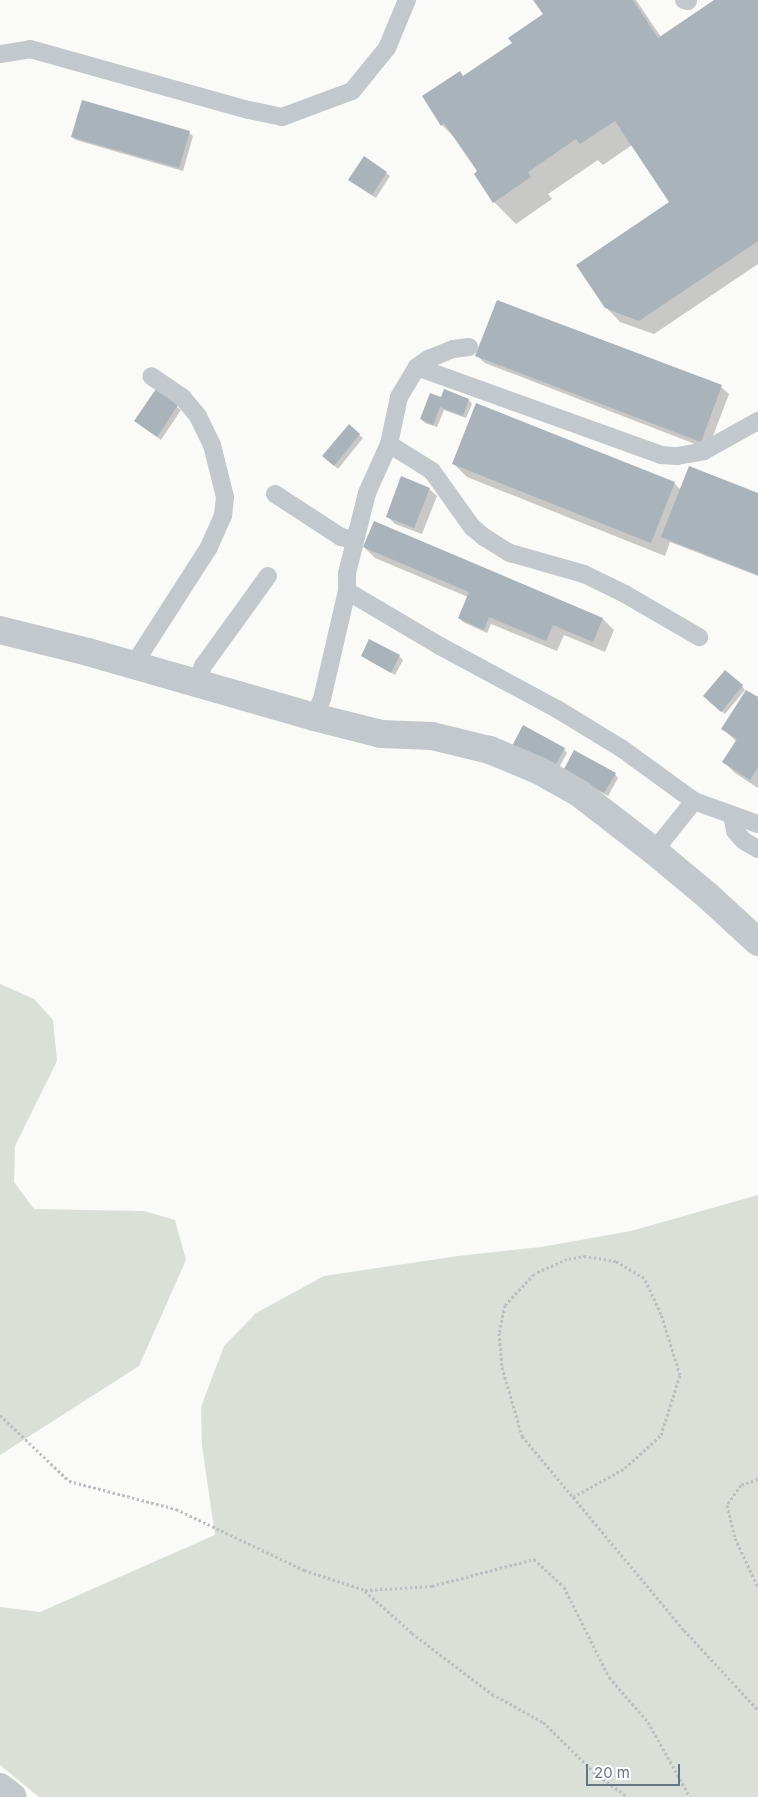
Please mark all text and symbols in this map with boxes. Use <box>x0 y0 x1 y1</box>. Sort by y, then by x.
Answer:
scale bar <box>588 1754 682 1786</box>
text: 20 m <box>594 1763 630 1782</box>

